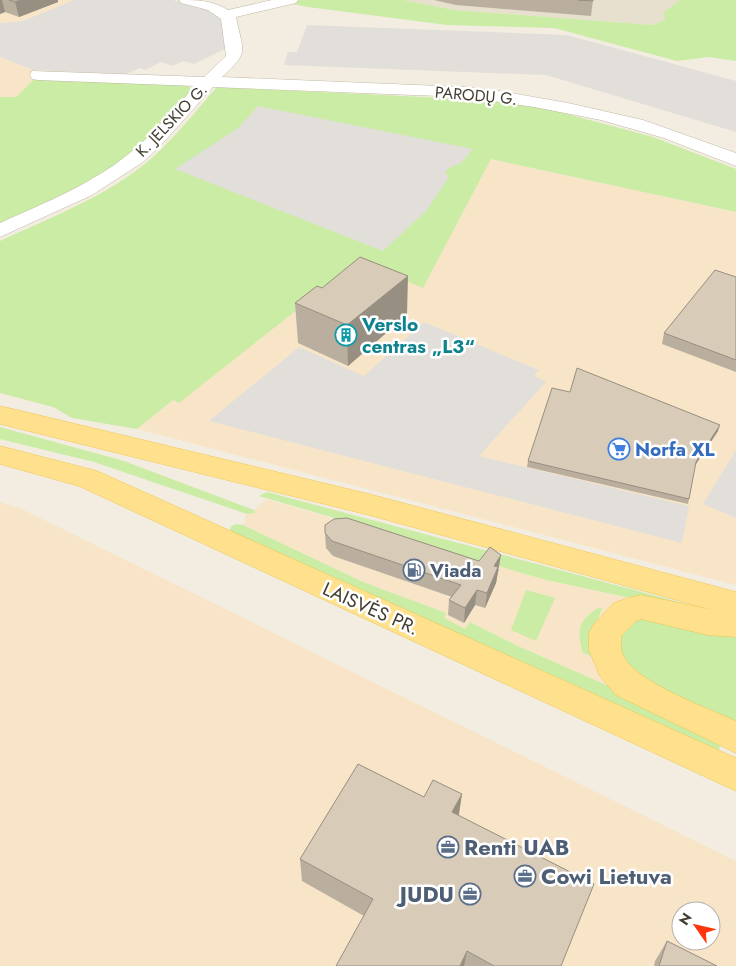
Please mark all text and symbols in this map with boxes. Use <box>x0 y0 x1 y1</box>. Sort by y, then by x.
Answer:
street label: K. JELSKIO G. <box>130 78 212 162</box>
street label: PARODŲ G. <box>434 80 518 111</box>
place label: Verslo centras „L3“ <box>361 311 475 360</box>
building icon: Verslo centras „L3“ <box>334 323 358 347</box>
place label: Norfa XL <box>635 436 715 463</box>
supermarket icon: Norfa XL <box>607 437 631 461</box>
place label: Viada <box>429 557 481 584</box>
fuel station icon: Viada <box>402 558 426 582</box>
street label: LAISVĖS PR. <box>318 575 423 642</box>
place label: Renti UAB <box>464 831 569 863</box>
office icon: Renti UAB <box>436 835 460 859</box>
place label: Cowi Lietuva <box>541 860 672 892</box>
office icon: Cowi Lietuva <box>513 864 537 888</box>
place label: JUDU <box>396 878 454 910</box>
office icon: JUDU <box>458 882 482 906</box>
north arrow <box>671 901 721 951</box>
text: N <box>674 909 697 929</box>

